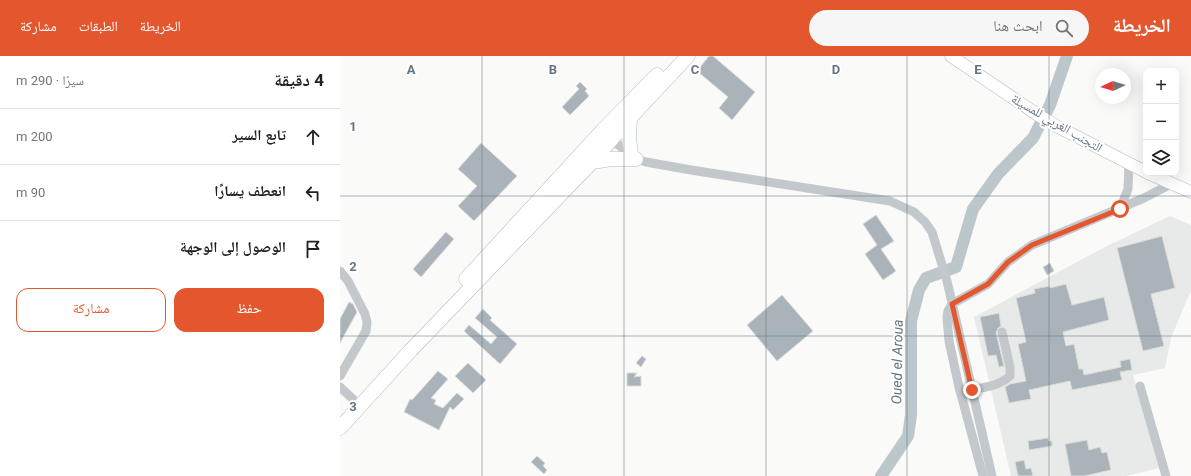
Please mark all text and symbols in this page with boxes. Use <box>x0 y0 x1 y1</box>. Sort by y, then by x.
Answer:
search box <box>809 10 1089 46</box>
text: الخريطة <box>1113 14 1171 37</box>
text: ابحث هنا <box>993 17 1043 35</box>
icon: search <box>1053 17 1075 39</box>
text: مشاركة <box>20 18 57 34</box>
text: الطبقات <box>79 18 118 34</box>
text: الخريطة <box>140 18 181 34</box>
text: A <box>407 62 416 77</box>
text: B <box>549 62 557 77</box>
text: C <box>691 62 700 77</box>
text: D <box>832 62 840 77</box>
text: E <box>974 62 982 77</box>
north arrow <box>1095 68 1131 104</box>
map controls <box>1143 68 1179 176</box>
button: + <box>1143 68 1179 104</box>
text: 4 دقيقة <box>274 70 324 90</box>
text: سيرًا · 290 m <box>16 73 84 88</box>
street label: التجنب الغربي للمسيلة <box>1007 91 1105 158</box>
button: − <box>1143 104 1179 140</box>
text: 1 <box>349 119 357 134</box>
text: تابع السير <box>232 126 286 144</box>
icon: ahead <box>302 126 324 148</box>
text: 200 m <box>16 129 53 144</box>
button: layers <box>1143 140 1179 176</box>
text: انعطف يسارًا <box>214 182 286 200</box>
icon: left <box>302 182 324 204</box>
text: 90 m <box>16 185 45 200</box>
route start <box>1111 200 1129 218</box>
text: الوصول إلى الوجهة <box>180 238 286 256</box>
icon: arrive <box>302 238 324 260</box>
text: 2 <box>349 259 357 274</box>
button: مشاركة <box>16 288 166 332</box>
button: حفظ <box>174 288 324 332</box>
water label: Oued el Aroua <box>888 319 906 405</box>
route end <box>963 381 981 399</box>
text: 3 <box>349 399 357 414</box>

